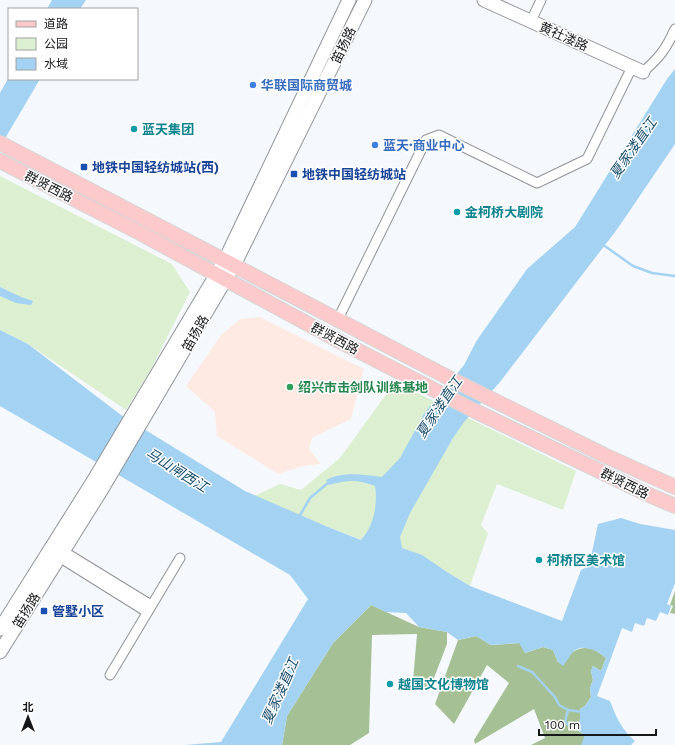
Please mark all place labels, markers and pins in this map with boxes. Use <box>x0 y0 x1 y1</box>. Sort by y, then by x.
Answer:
place label: 华联国际商贸城 <box>261 78 352 93</box>
marker: 华联国际商贸城 <box>248 80 258 90</box>
place label: 蓝天集团 <box>142 122 194 137</box>
marker: 蓝天集团 <box>129 124 139 134</box>
place label: 蓝天·商业中心 <box>383 138 465 153</box>
marker: 蓝天·商业中心 <box>370 140 380 150</box>
place label: 地铁中国轻纺城站(西) <box>92 160 219 175</box>
marker: 地铁中国轻纺城站(西) <box>79 162 89 172</box>
place label: 地铁中国轻纺城站 <box>302 167 406 182</box>
marker: 地铁中国轻纺城站 <box>289 169 299 179</box>
place label: 金柯桥大剧院 <box>465 205 543 220</box>
marker: 金柯桥大剧院 <box>452 207 462 217</box>
place label: 绍兴市击剑队训练基地 <box>298 380 428 395</box>
marker: 绍兴市击剑队训练基地 <box>285 382 295 392</box>
place label: 柯桥区美术馆 <box>547 553 625 568</box>
marker: 柯桥区美术馆 <box>534 555 544 565</box>
place label: 管墅小区 <box>52 604 104 619</box>
marker: 管墅小区 <box>39 606 49 616</box>
place label: 越国文化博物馆 <box>398 677 489 692</box>
marker: 越国文化博物馆 <box>385 679 395 689</box>

